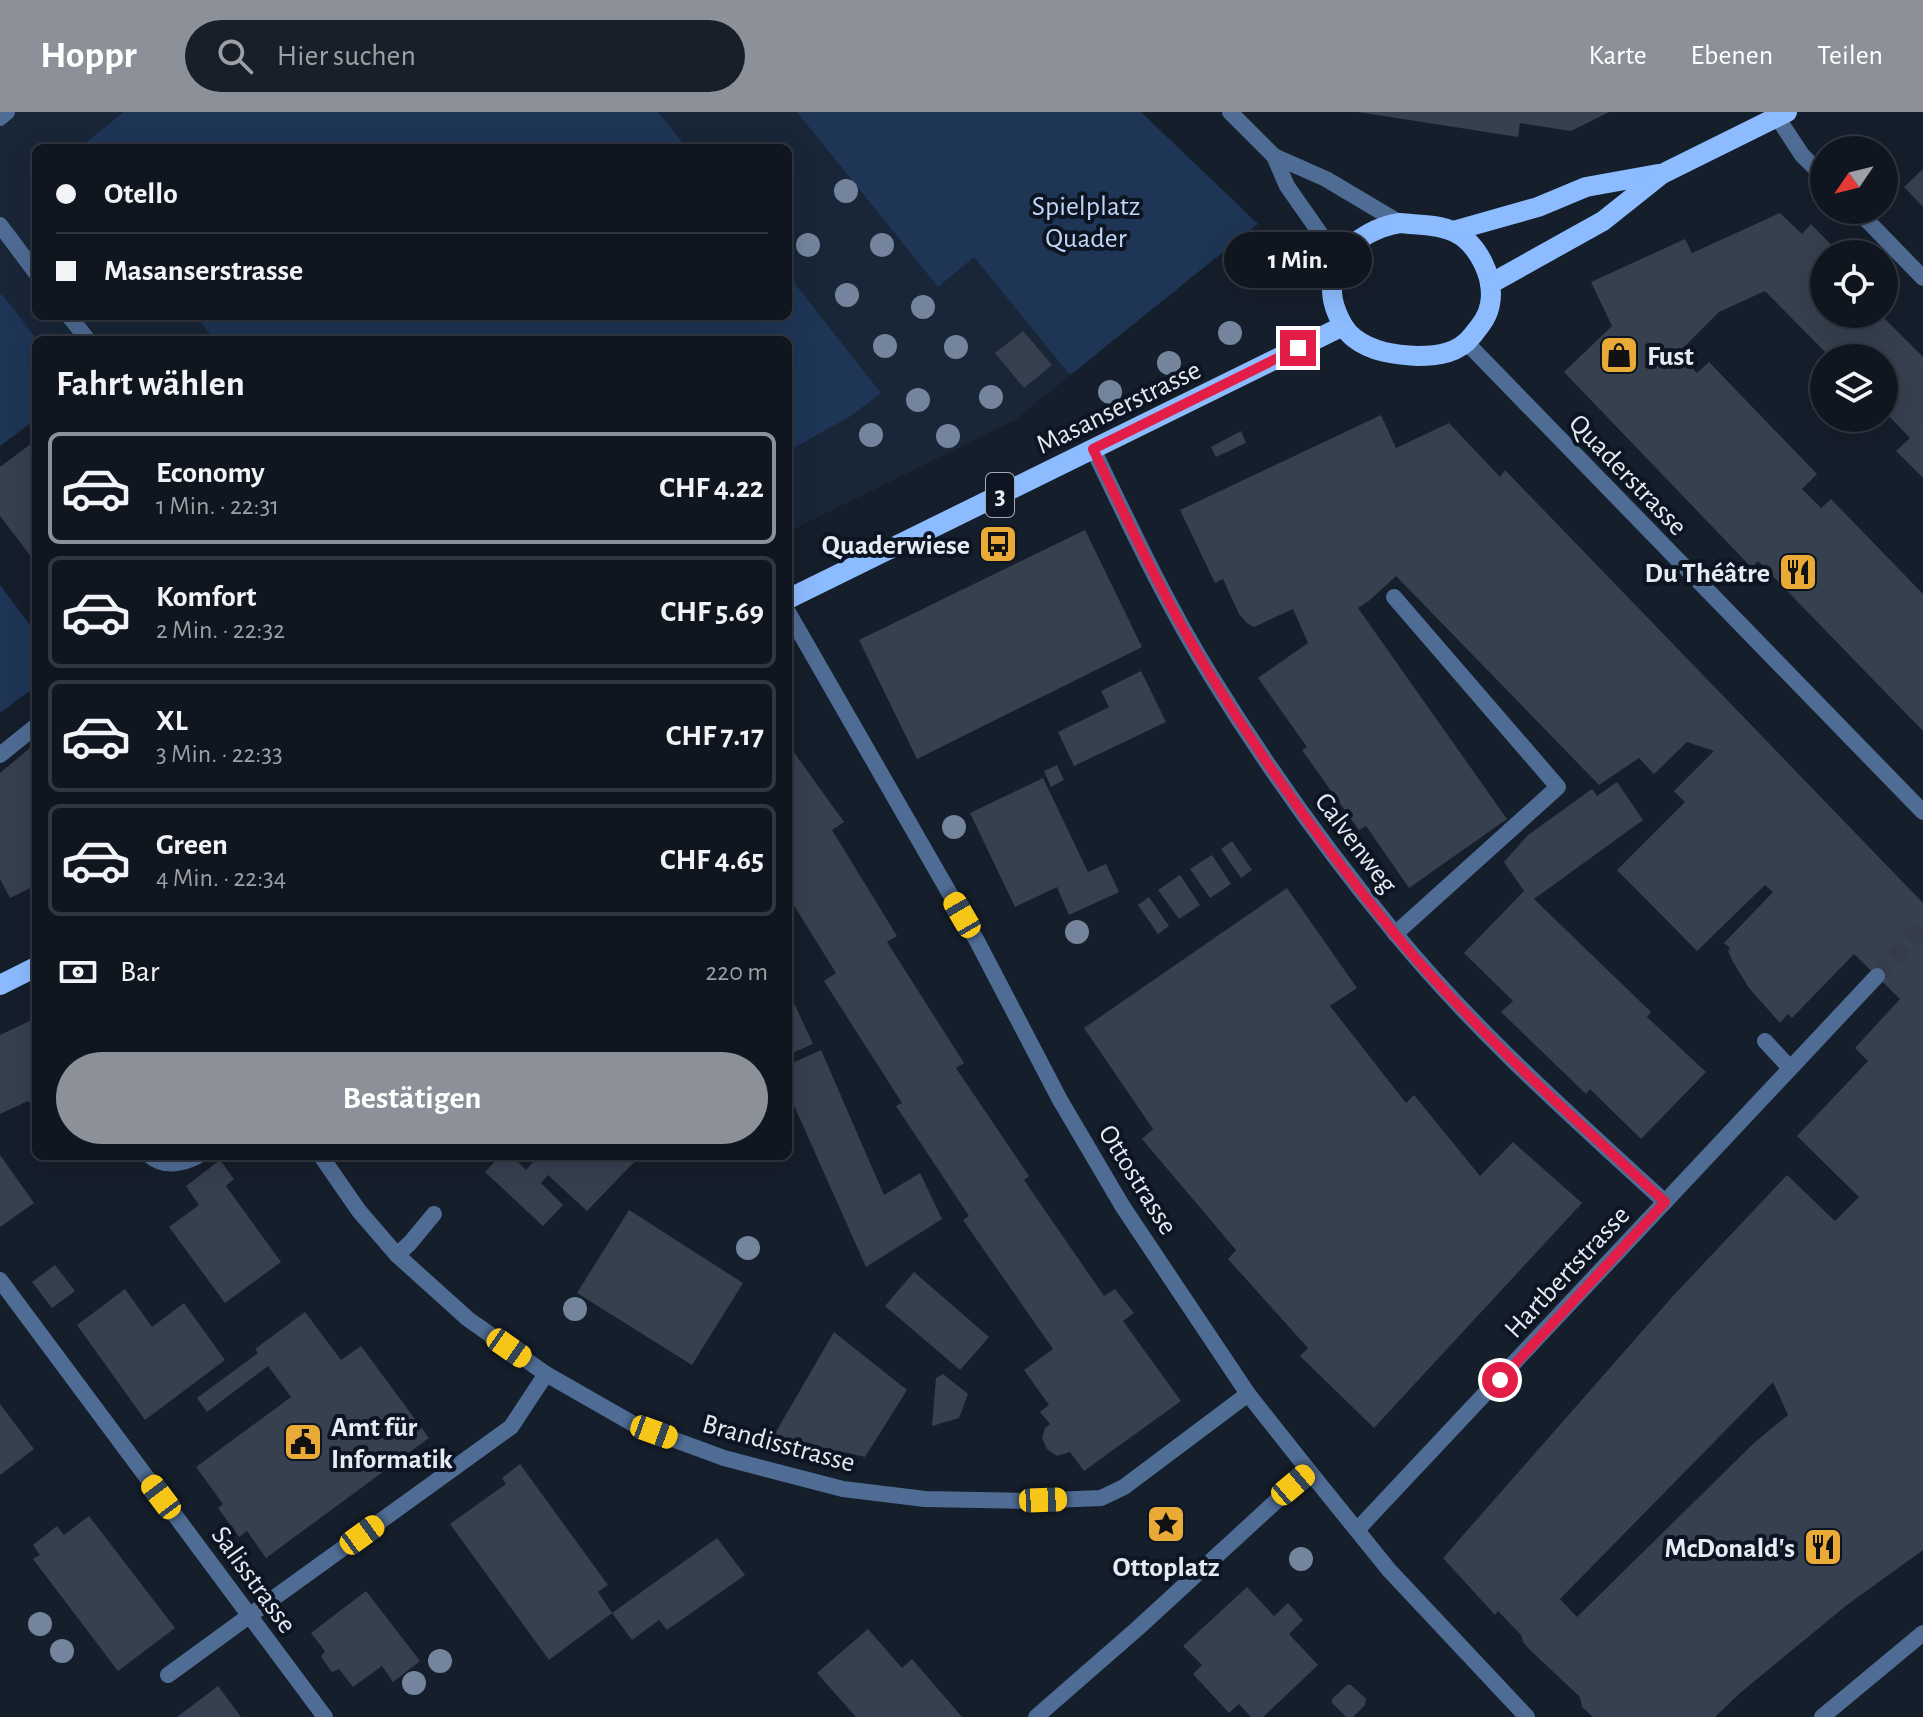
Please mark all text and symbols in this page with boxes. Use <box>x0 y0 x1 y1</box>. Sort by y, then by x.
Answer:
search box <box>185 20 745 92</box>
icon: search <box>213 34 257 78</box>
text: Hoppr <box>40 37 137 75</box>
text: Hier suchen <box>277 41 416 71</box>
text: Karte <box>1588 42 1647 70</box>
text: Ebenen <box>1691 42 1773 70</box>
text: Teilen <box>1817 42 1883 70</box>
north arrow <box>1810 136 1898 224</box>
map controls <box>1810 136 1898 432</box>
text: Otello <box>104 179 178 209</box>
park label: Spielplatz Quader <box>1032 193 1140 253</box>
callout: 1 Min. <box>1224 232 1372 288</box>
button: locate <box>1810 240 1898 328</box>
text: 1 Min. <box>1268 247 1328 273</box>
text: Masanserstrasse <box>104 256 303 286</box>
route end <box>1280 330 1316 366</box>
shop icon: Fust <box>1598 334 1640 376</box>
place label: Fust <box>1647 343 1694 371</box>
button: layers <box>1810 344 1898 432</box>
street label: Masanserstrasse <box>1032 356 1206 460</box>
text: Fahrt wählen <box>56 366 245 402</box>
street label: Quaderstrasse <box>1563 409 1692 541</box>
icon: car <box>60 452 132 524</box>
text: Economy <box>156 458 265 488</box>
text: CHF 4.22 <box>659 473 764 503</box>
road number: 3 <box>986 473 1014 517</box>
text: 1 Min. · 22:31 <box>156 493 279 519</box>
bus stop icon: Quaderwiese <box>977 523 1019 565</box>
place label: Quaderwiese <box>822 532 970 560</box>
restaurant icon: Du Théâtre <box>1777 551 1819 593</box>
place label: Du Théâtre <box>1645 560 1770 588</box>
icon: car <box>60 576 132 648</box>
text: Komfort <box>156 582 256 612</box>
text: CHF 5.69 <box>661 597 764 627</box>
text: 2 Min. · 22:32 <box>156 617 285 643</box>
icon: car <box>60 700 132 772</box>
text: XL <box>156 706 188 736</box>
text: CHF 7.17 <box>666 721 764 751</box>
text: 3 Min. · 22:33 <box>156 741 283 767</box>
street label: Calvenweg <box>1309 788 1402 899</box>
icon: car <box>60 824 132 896</box>
text: Green <box>156 830 228 860</box>
text: CHF 4.65 <box>660 845 764 875</box>
text: 4 Min. · 22:34 <box>156 865 286 891</box>
car <box>940 888 984 942</box>
icon: cash <box>56 950 100 994</box>
text: Bar <box>120 957 159 987</box>
text: 220 m <box>706 959 768 985</box>
button: Bestätigen <box>56 1052 768 1144</box>
street label: Ottostrasse <box>1093 1120 1182 1240</box>
street label: Hartbertstrasse <box>1500 1201 1635 1344</box>
car <box>482 1324 536 1372</box>
route start <box>1482 1362 1518 1398</box>
street label: Brandisstrasse <box>699 1410 858 1478</box>
car <box>627 1413 681 1451</box>
place label: Amt für Informatik <box>331 1414 453 1474</box>
public building icon: Amt für Informatik <box>282 1421 324 1463</box>
car <box>1267 1460 1319 1510</box>
car <box>137 1471 185 1523</box>
car <box>1019 1487 1067 1513</box>
place icon: Ottoplatz <box>1145 1503 1187 1545</box>
car <box>336 1511 388 1559</box>
street label: Salisstrasse <box>206 1522 301 1639</box>
restaurant icon: McDonald's <box>1802 1526 1844 1568</box>
place label: McDonald's <box>1665 1535 1795 1563</box>
place label: Ottoplatz <box>1112 1554 1220 1582</box>

